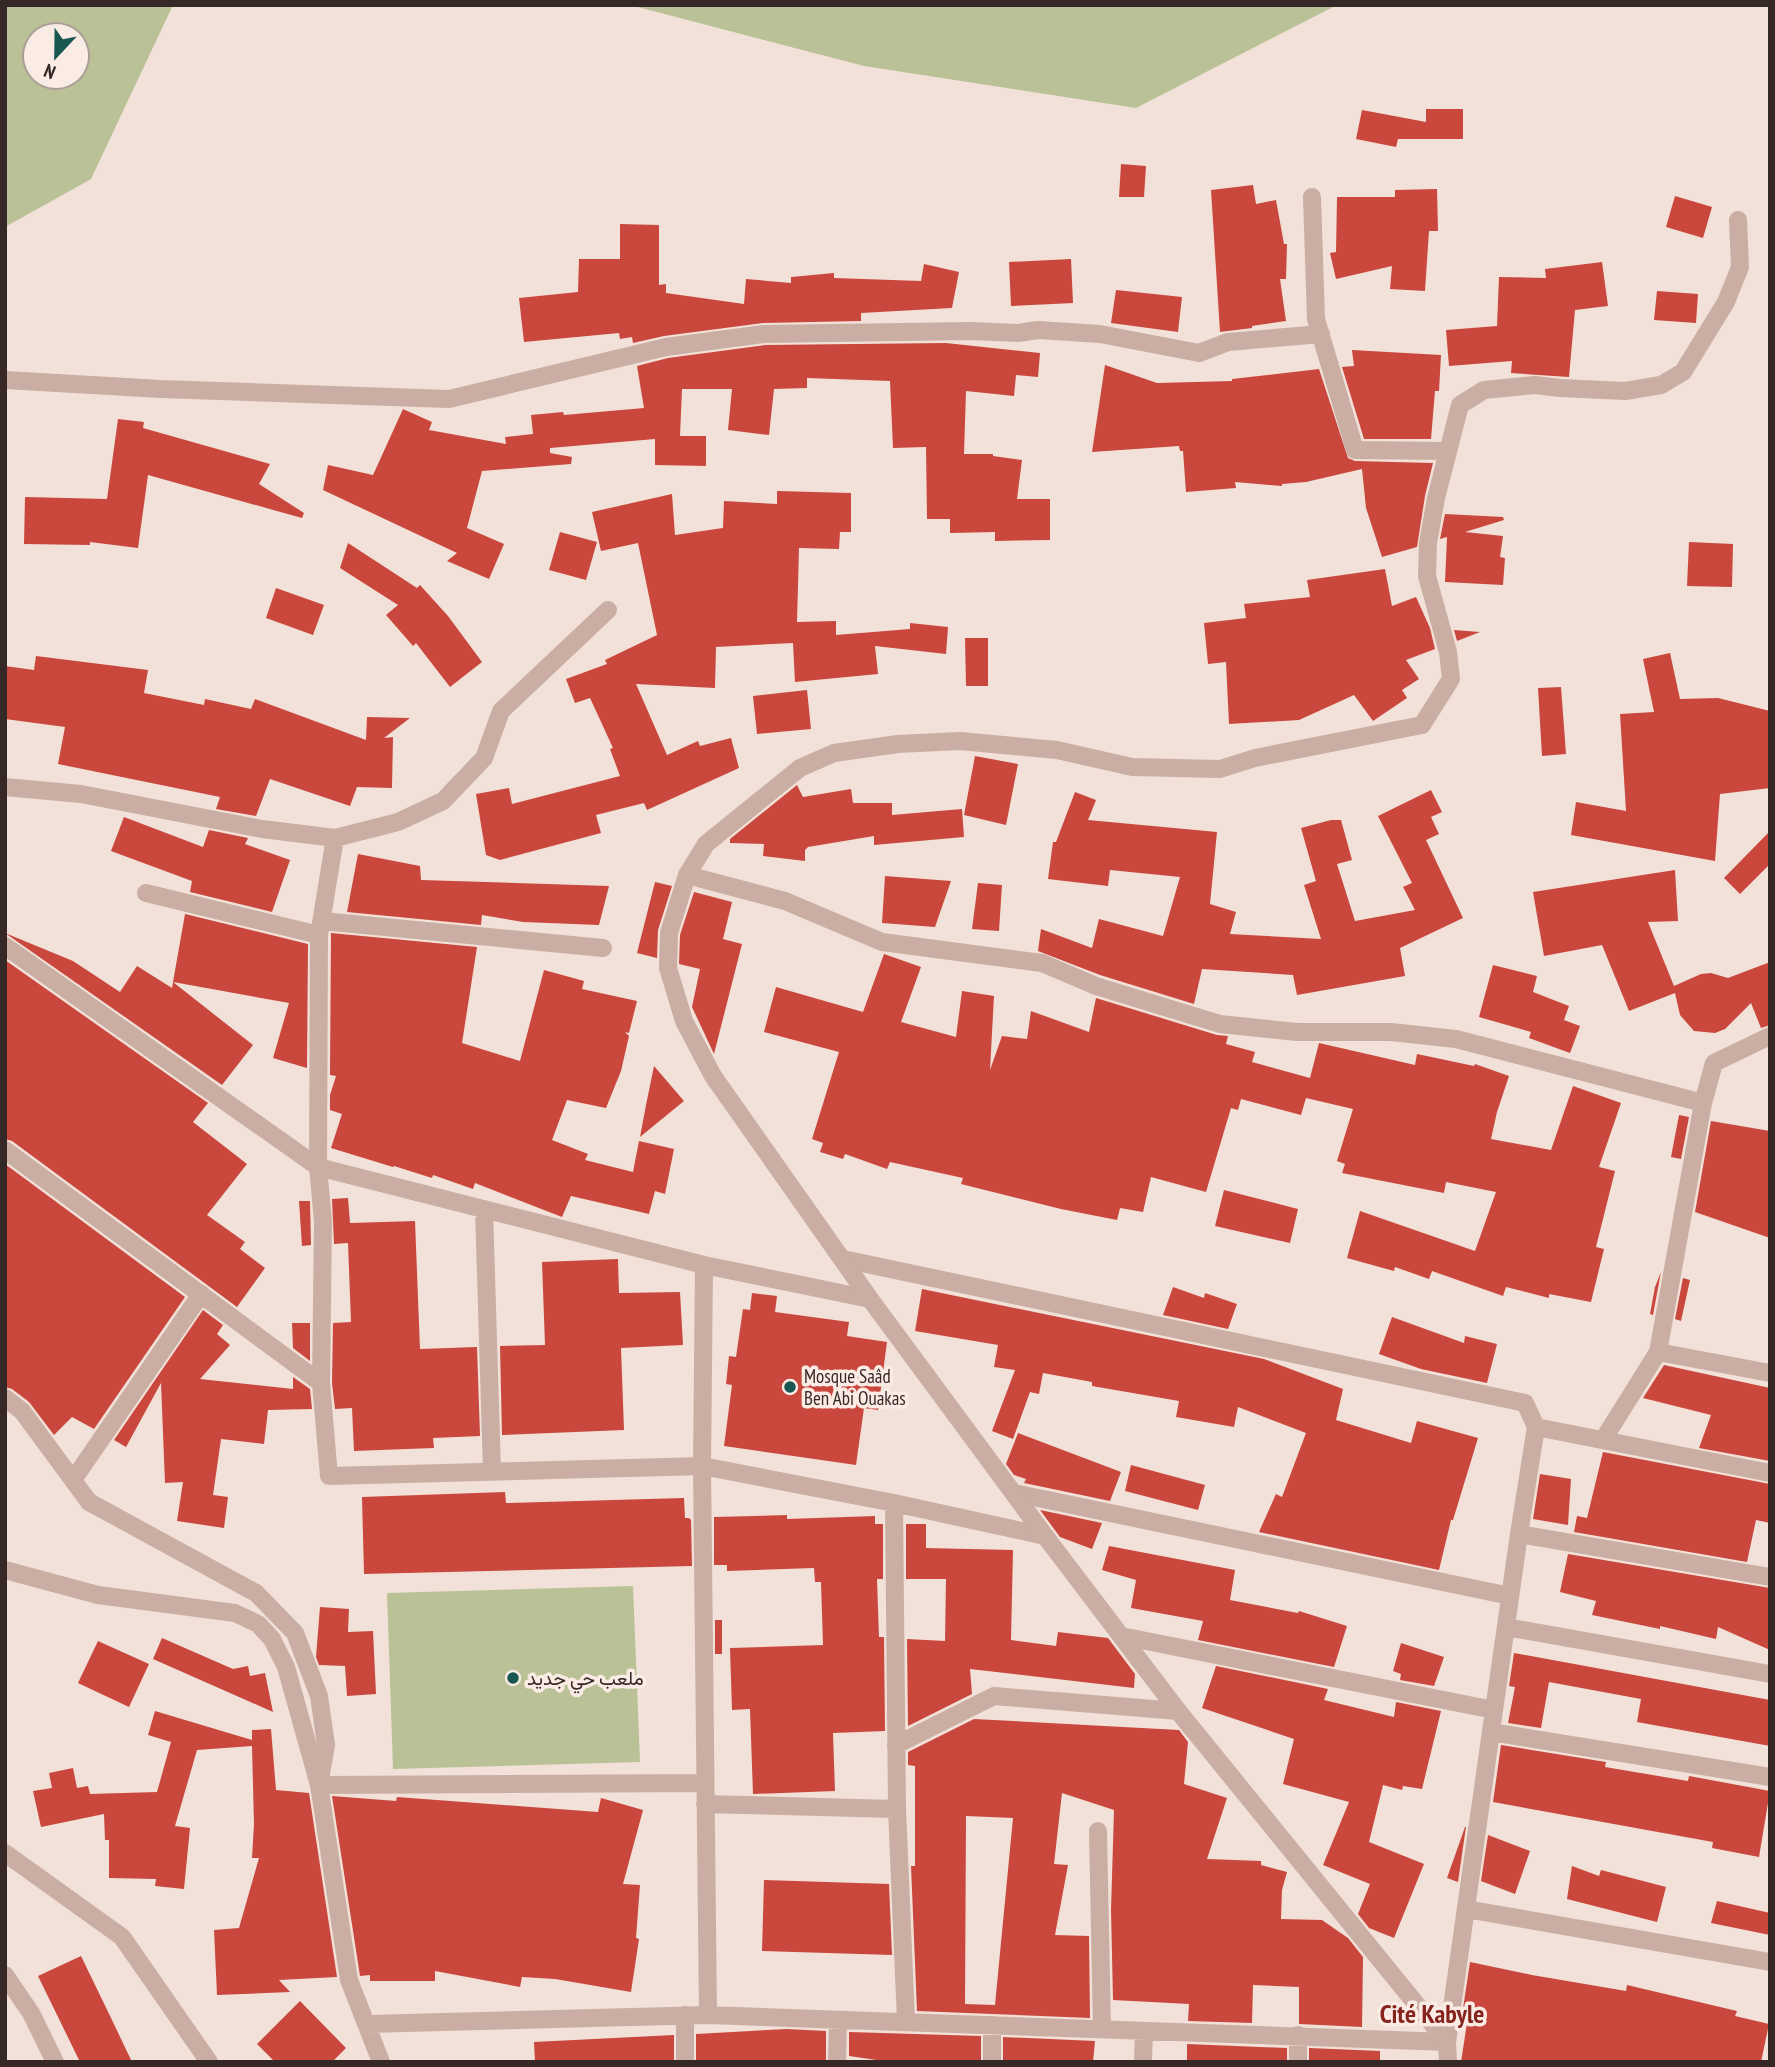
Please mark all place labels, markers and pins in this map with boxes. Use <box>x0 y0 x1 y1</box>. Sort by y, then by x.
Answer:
place label: Mosque Saâd Ben Abi Ouakas <box>804 1364 906 1410</box>
marker: Mosque Saâd Ben Abi Ouakas <box>782 1379 798 1395</box>
place label: ملعب حي جديد <box>527 1666 644 1694</box>
marker: ملعب حي جديد <box>505 1670 521 1686</box>

